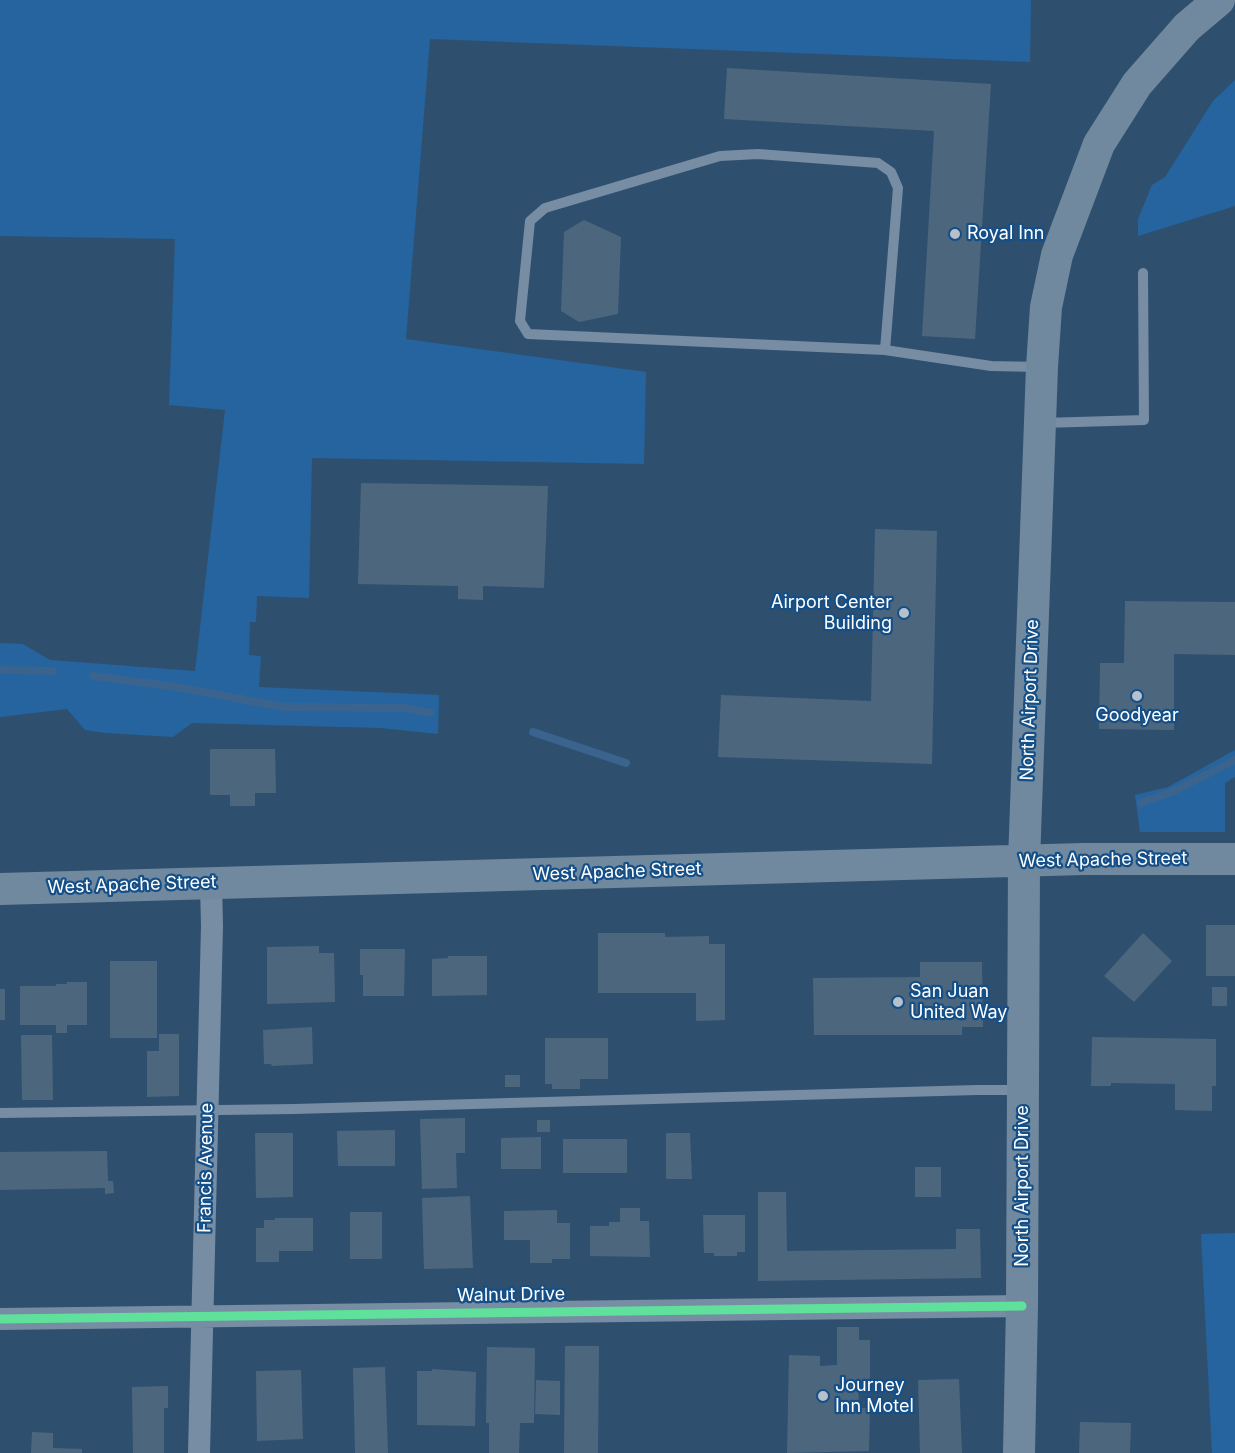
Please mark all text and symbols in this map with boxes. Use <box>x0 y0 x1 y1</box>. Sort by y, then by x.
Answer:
place label: Royal Inn <box>967 223 1044 245</box>
marker: Royal Inn <box>948 227 962 241</box>
place label: Airport Center Building <box>771 592 892 634</box>
marker: Airport Center Building <box>897 606 911 620</box>
street label: North Airport Drive <box>1016 619 1044 781</box>
marker: Goodyear <box>1130 689 1144 703</box>
place label: Goodyear <box>1095 705 1179 727</box>
street label: West Apache Street <box>1018 848 1188 872</box>
street label: West Apache Street <box>532 858 702 886</box>
street label: West Apache Street <box>47 871 217 899</box>
place label: San Juan United Way <box>910 981 1007 1024</box>
marker: San Juan United Way <box>891 995 905 1009</box>
street label: Francis Avenue <box>194 1103 218 1233</box>
street label: North Airport Drive <box>1012 1105 1034 1267</box>
street label: Walnut Drive <box>457 1283 565 1307</box>
place label: Journey Inn Motel <box>835 1375 914 1418</box>
marker: Journey Inn Motel <box>816 1389 830 1403</box>

